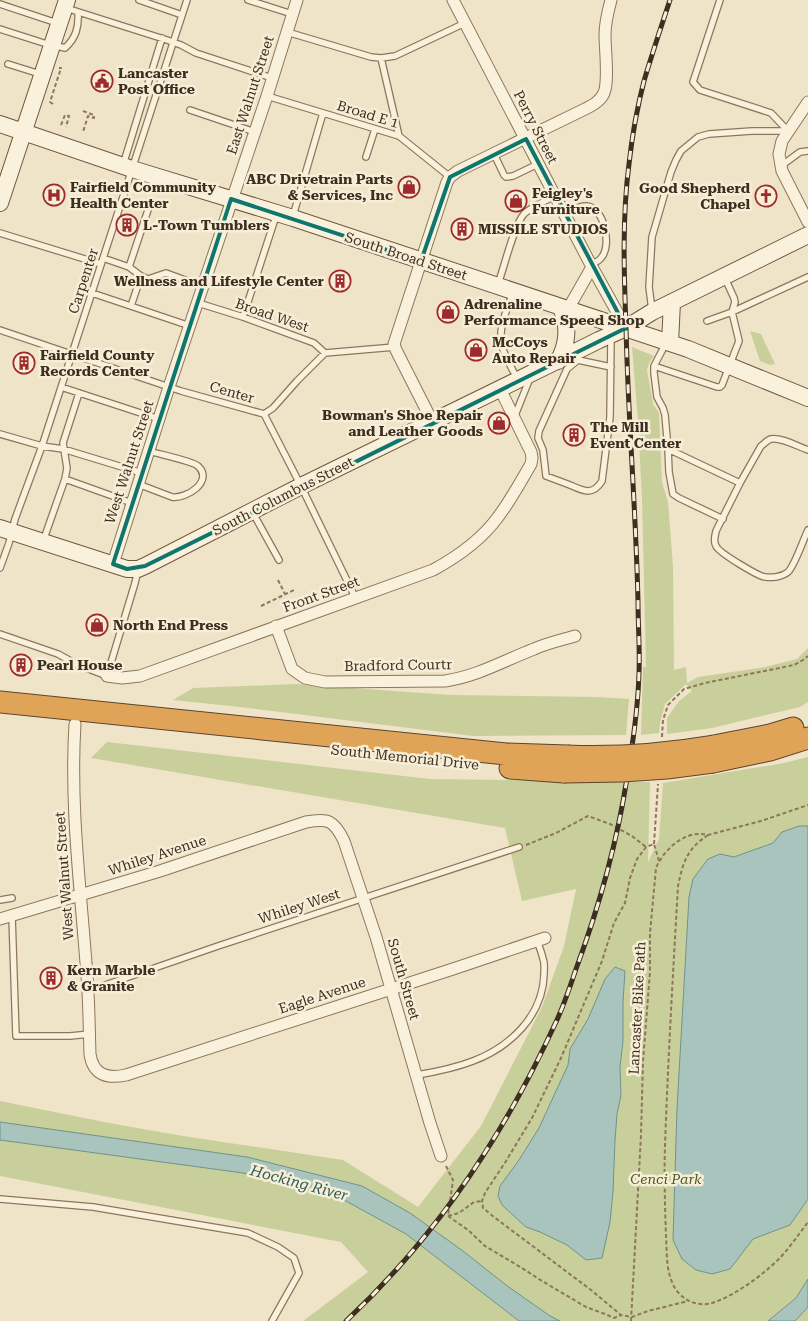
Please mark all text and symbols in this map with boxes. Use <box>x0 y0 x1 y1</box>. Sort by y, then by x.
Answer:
street label: East Walnut Street <box>223 34 277 156</box>
place label: Lancaster Post Office <box>118 65 195 97</box>
public building icon: Lancaster Post Office <box>90 69 114 93</box>
street label: Perry Street <box>511 88 561 166</box>
street label: Broad E 1 <box>335 97 401 131</box>
place label: ABC Drivetrain Parts & Services, Inc <box>246 171 393 203</box>
shop icon: ABC Drivetrain Parts & Services, Inc <box>397 175 421 199</box>
place label: Fairfield Community Health Center <box>70 179 217 211</box>
place label: Good Shepherd Chapel <box>639 180 751 212</box>
hospital icon: Fairfield Community Health Center <box>42 183 66 207</box>
church icon: Good Shepherd Chapel <box>754 184 778 208</box>
place label: Feigley's Furniture <box>532 185 600 217</box>
shop icon: Feigley's Furniture <box>504 189 528 213</box>
building icon: L-Town Tumblers <box>115 213 139 237</box>
place label: L-Town Tumblers <box>143 217 269 233</box>
building icon: MISSILE STUDIOS <box>450 217 474 241</box>
place label: MISSILE STUDIOS <box>478 221 608 237</box>
street label: South Broad Street <box>343 229 469 283</box>
street label: Carpenter <box>65 246 101 316</box>
building icon: Wellness and Lifestyle Center <box>328 269 352 293</box>
place label: Wellness and Lifestyle Center <box>114 273 325 289</box>
street label: Broad West <box>233 295 311 335</box>
place label: Adrenaline Performance Speed Shop <box>464 296 644 328</box>
shop icon: Adrenaline Performance Speed Shop <box>436 300 460 324</box>
place label: McCoys Auto Repair <box>492 334 577 366</box>
shop icon: McCoys Auto Repair <box>464 338 488 362</box>
place label: Fairfield County Records Center <box>40 347 155 379</box>
building icon: Fairfield County Records Center <box>12 351 36 375</box>
street label: Center <box>208 378 256 406</box>
street label: West Walnut Street <box>101 398 157 526</box>
place label: Bowman's Shoe Repair and Leather Goods <box>322 407 484 439</box>
shop icon: Bowman's Shoe Repair and Leather Goods <box>487 411 511 435</box>
place label: The Mill Event Center <box>590 419 682 451</box>
building icon: The Mill Event Center <box>562 423 586 447</box>
street label: South Columbus Street <box>210 453 356 539</box>
street label: Front Street <box>280 573 362 615</box>
shop icon: North End Press <box>85 613 109 637</box>
place label: North End Press <box>113 617 228 633</box>
building icon: Pearl House <box>9 653 33 677</box>
street label: Bradford Courtr <box>344 656 452 674</box>
place label: Pearl House <box>37 657 122 673</box>
street label: South Memorial Drive <box>330 741 480 773</box>
street label: West Walnut Street <box>52 811 76 941</box>
street label: Whiley Avenue <box>106 832 208 878</box>
street label: Whiley West <box>256 885 342 927</box>
street label: South Street <box>385 936 423 1022</box>
street label: Lancaster Bike Path <box>626 941 648 1075</box>
place label: Kern Marble & Granite <box>67 962 155 994</box>
building icon: Kern Marble & Granite <box>39 966 63 990</box>
street label: Eagle Avenue <box>277 973 368 1017</box>
water label: Hocking River <box>247 1161 350 1205</box>
park label: Cenci Park <box>630 1171 702 1187</box>

